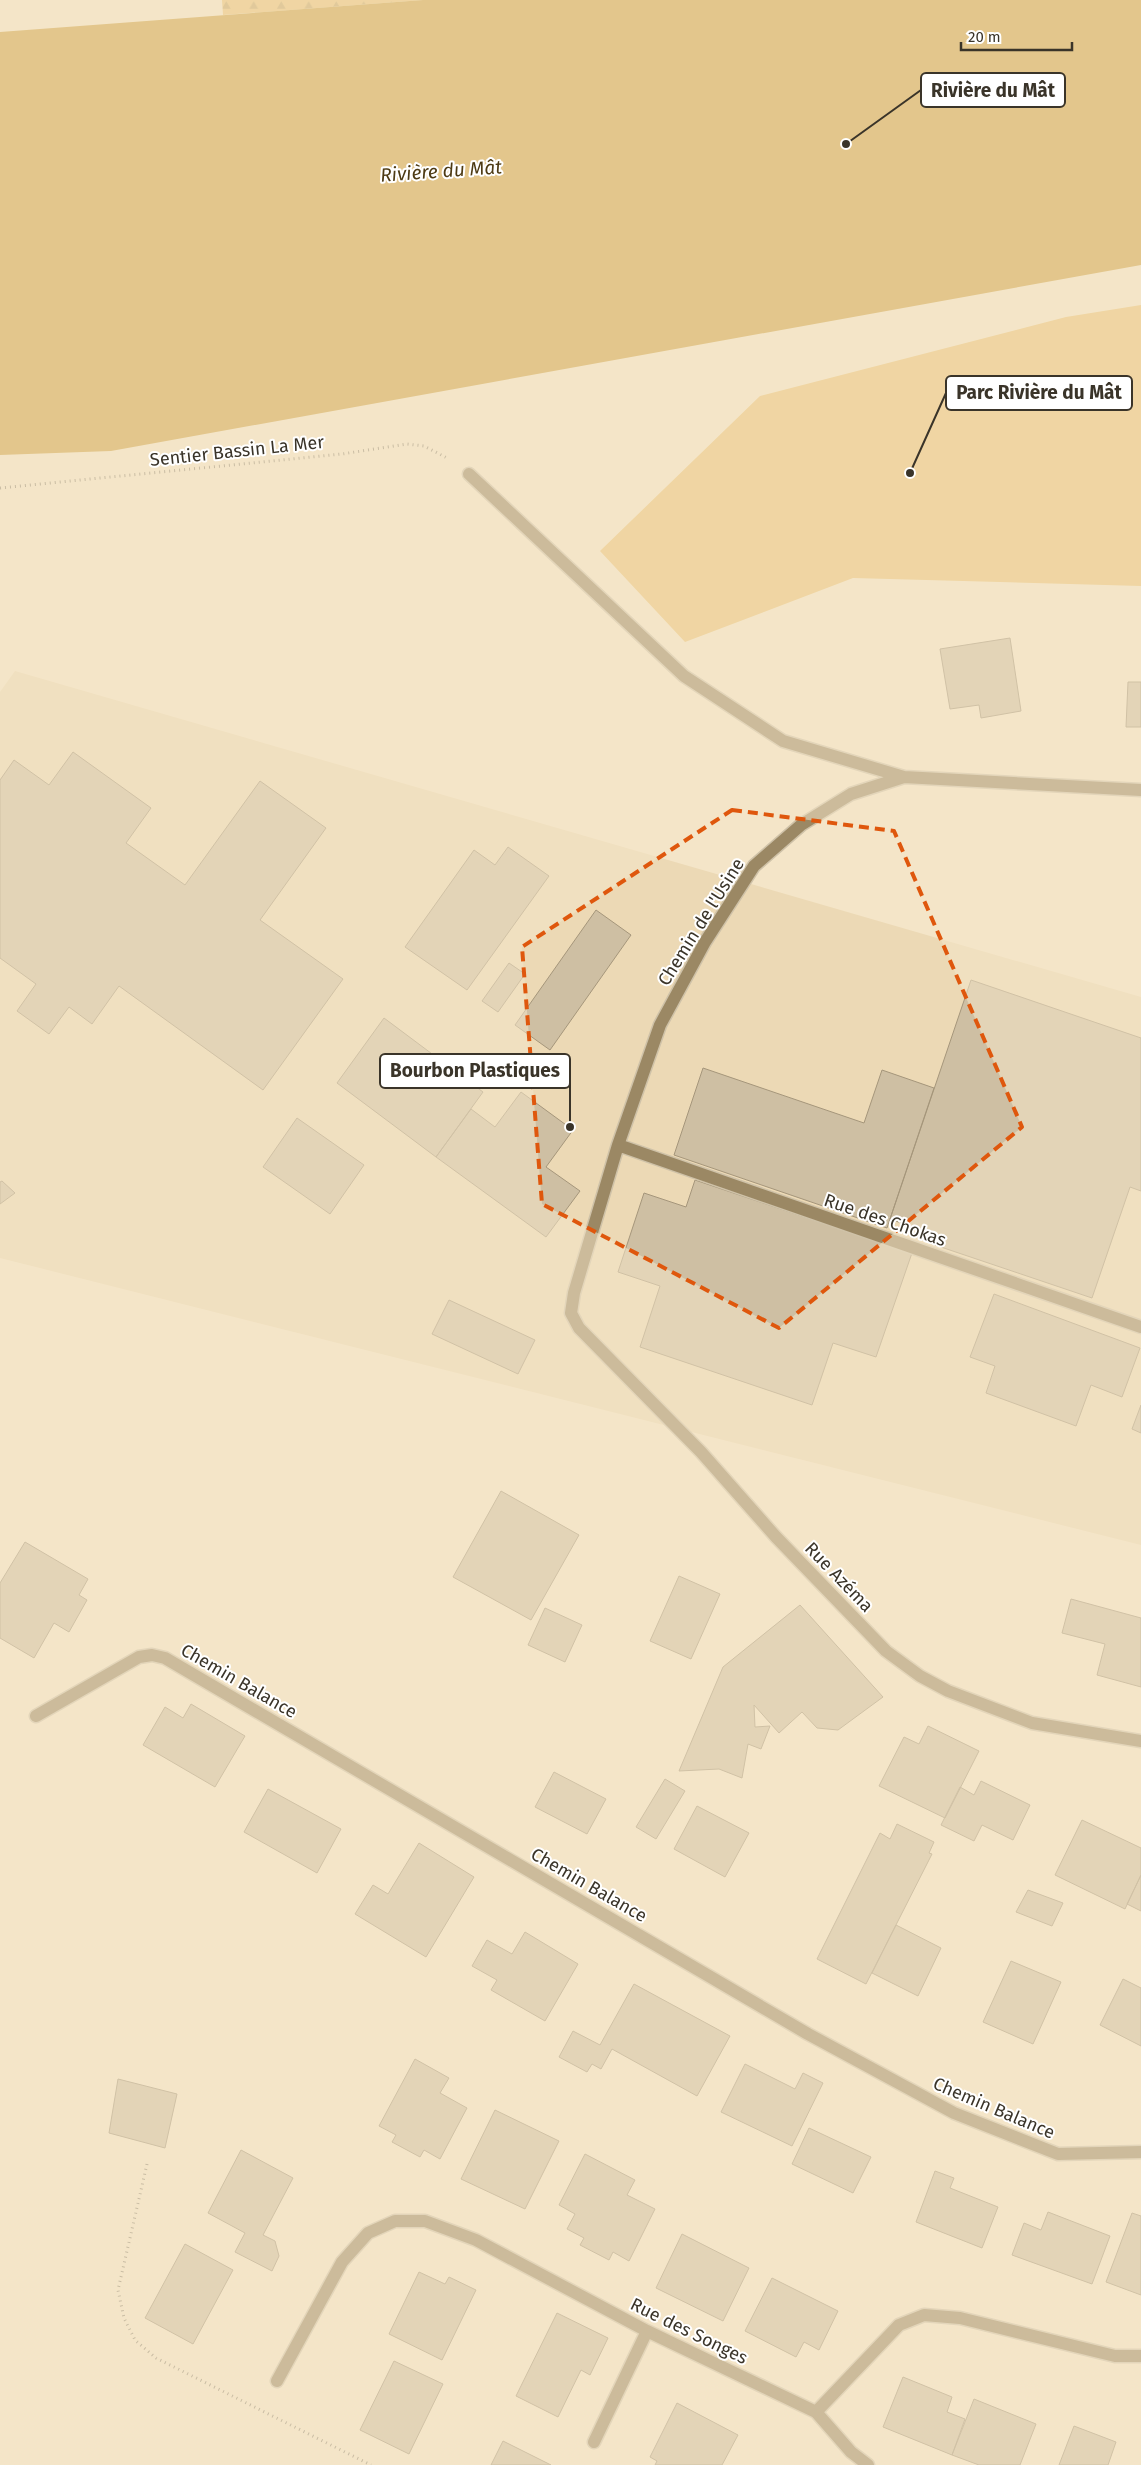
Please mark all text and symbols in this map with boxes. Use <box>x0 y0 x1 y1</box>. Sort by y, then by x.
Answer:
scale bar <box>961 20 1072 52</box>
text: 20 m <box>968 28 1001 46</box>
callout: Rivière du Mât <box>921 73 1065 107</box>
text: Rivière du Mât <box>931 79 1056 102</box>
water label: Rivière du Mât <box>379 155 503 187</box>
callout: Parc Rivière du Mât <box>946 376 1132 410</box>
text: Parc Rivière du Mât <box>956 381 1122 404</box>
street label: Sentier Bassin La Mer <box>149 431 325 471</box>
street label: Chemin de l'Usine <box>653 854 749 990</box>
callout: Bourbon Plastiques <box>380 1054 570 1088</box>
text: Bourbon Plastiques <box>390 1059 560 1082</box>
street label: Rue des Chokas <box>821 1189 949 1251</box>
street label: Rue Azéma <box>800 1537 878 1617</box>
street label: Chemin Balance <box>177 1639 301 1723</box>
street label: Chemin Balance <box>527 1843 651 1927</box>
street label: Chemin Balance <box>930 2072 1058 2144</box>
street label: Rue des Songes <box>627 2293 751 2369</box>

